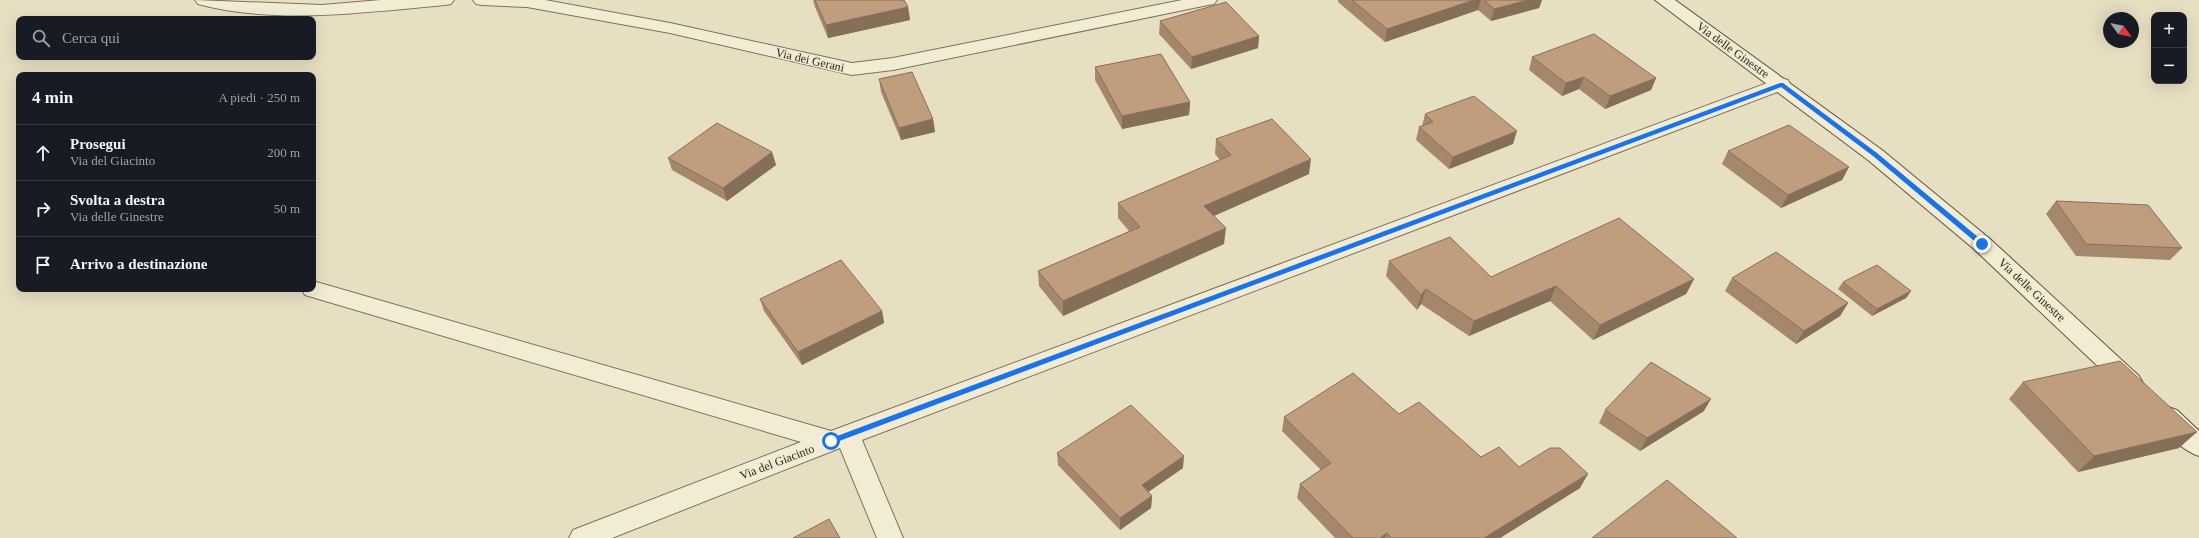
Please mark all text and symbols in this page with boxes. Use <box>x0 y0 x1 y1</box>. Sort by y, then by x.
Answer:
north arrow <box>2103 12 2139 48</box>
map controls <box>2151 12 2187 84</box>
button: + <box>2151 12 2187 48</box>
search box <box>16 16 316 60</box>
street label: Via delle Ginestre <box>1694 19 1772 81</box>
icon: search <box>30 27 52 49</box>
text: Cerca qui <box>62 30 120 46</box>
street label: Via dei Gerani <box>774 45 846 75</box>
button: − <box>2151 48 2187 84</box>
text: 4 min <box>32 88 73 107</box>
text: A piedi · 250 m <box>218 90 300 105</box>
text: Prosegui <box>70 136 126 152</box>
icon: ahead <box>32 142 54 164</box>
text: 200 m <box>267 145 300 160</box>
text: Via del Giacinto <box>70 153 155 168</box>
text: Svolta a destra <box>70 192 165 208</box>
icon: right <box>32 198 54 220</box>
text: 50 m <box>274 201 300 216</box>
text: Via delle Ginestre <box>70 209 164 224</box>
route end <box>1973 235 1991 253</box>
icon: arrive <box>32 254 54 276</box>
street label: Via delle Ginestre <box>1996 255 2068 325</box>
text: Arrivo a destinazione <box>70 256 207 272</box>
route start <box>822 432 840 450</box>
street label: Via del Giacinto <box>738 441 816 483</box>

